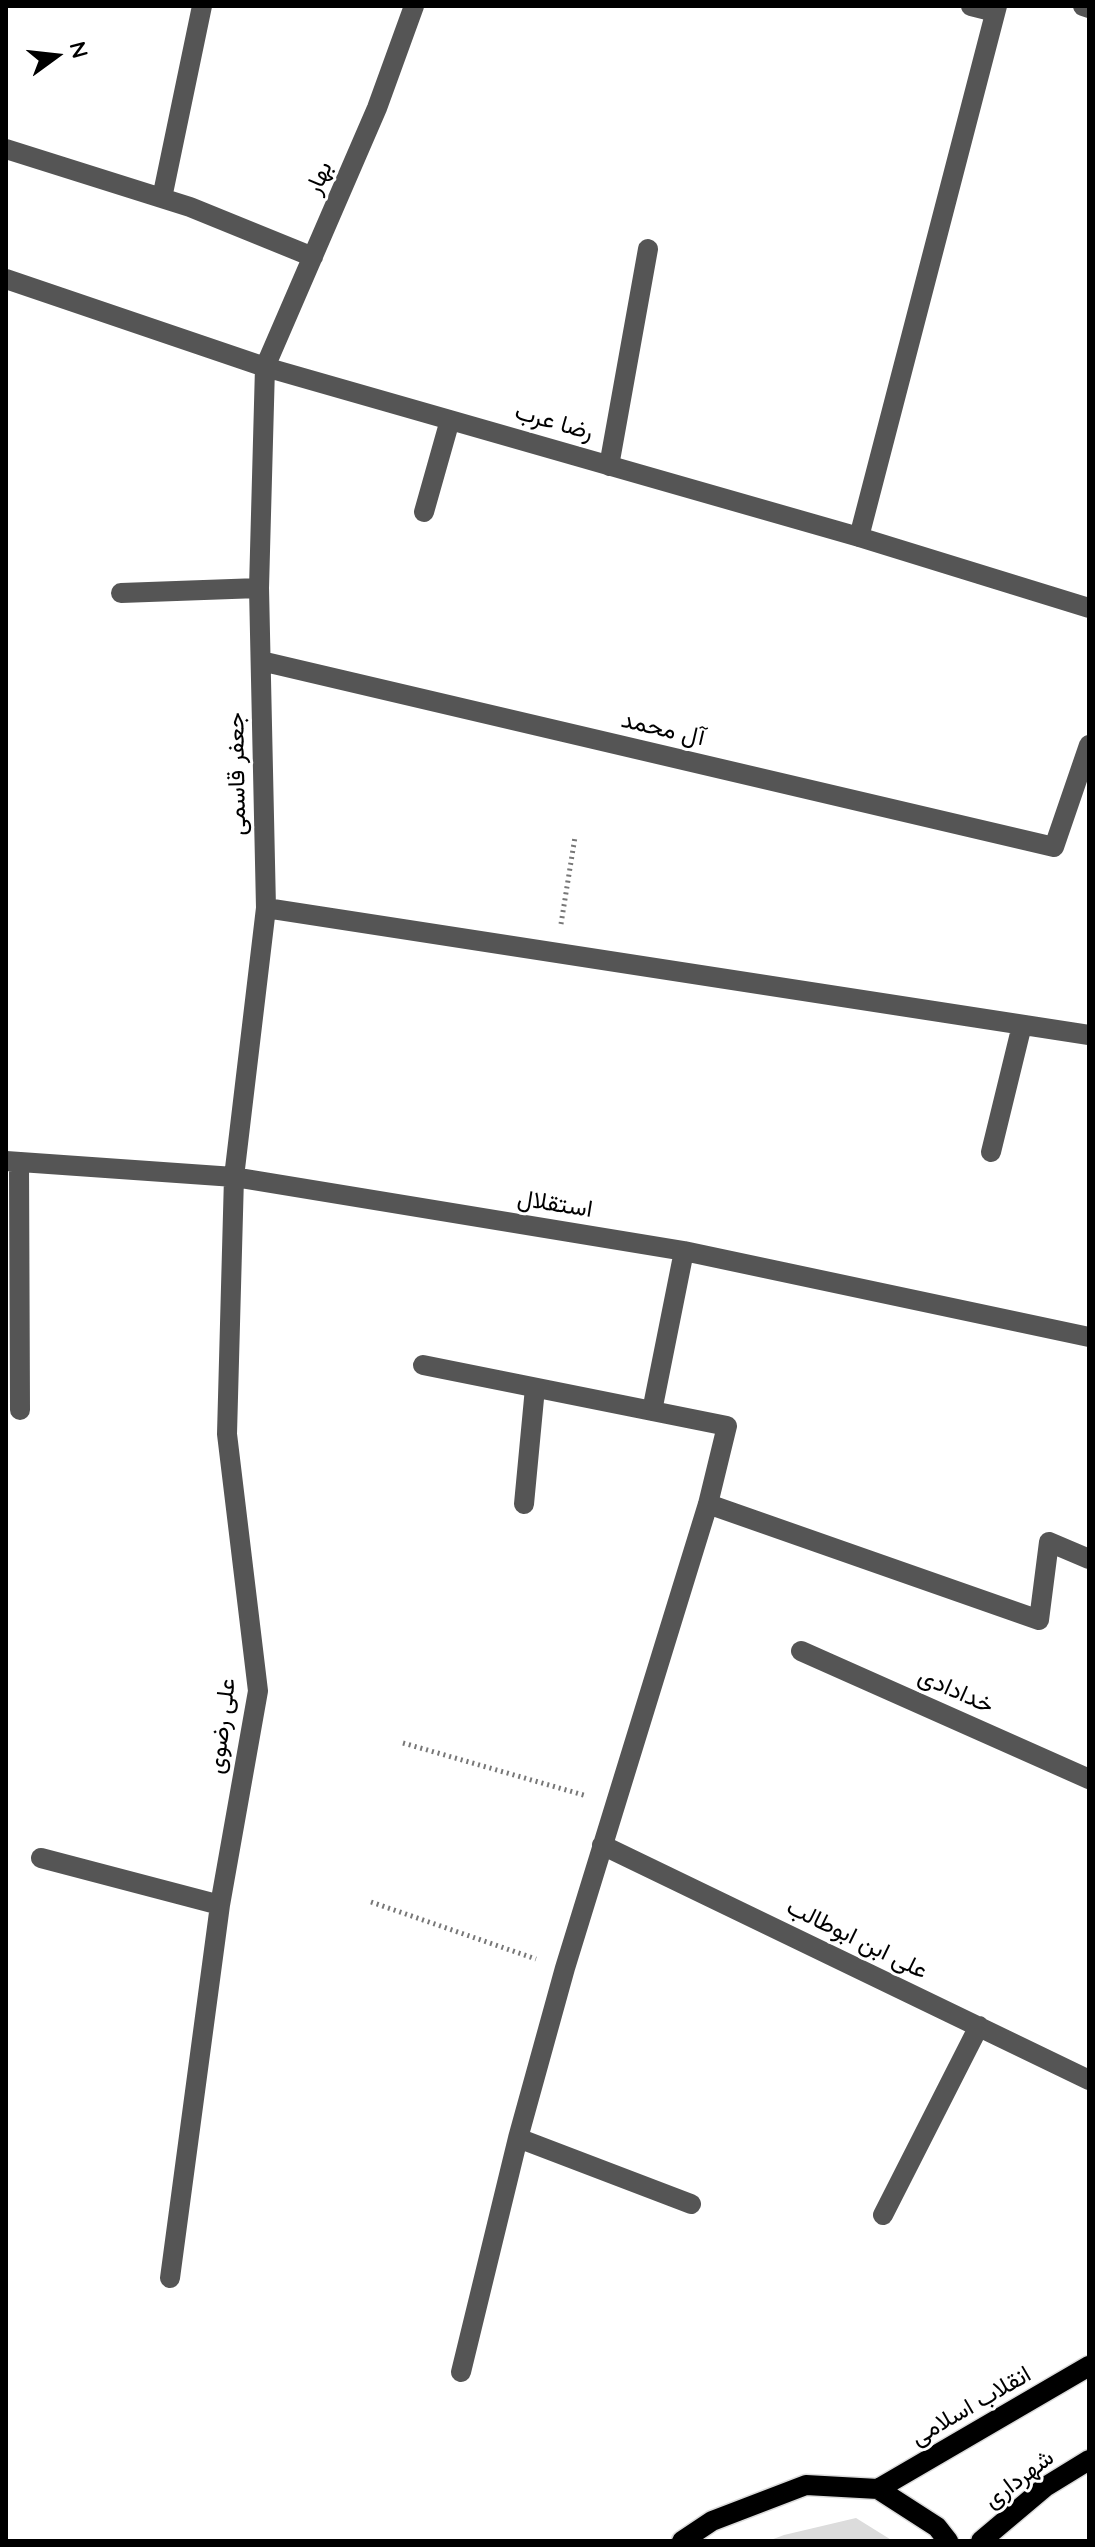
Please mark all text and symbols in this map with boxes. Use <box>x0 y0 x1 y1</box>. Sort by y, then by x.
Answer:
north arrow <box>16 16 96 96</box>
text: N <box>64 38 95 61</box>
street label: بهار <box>299 157 339 199</box>
street label: رضا عرب <box>512 397 596 447</box>
street label: آل محمد <box>618 705 708 753</box>
street label: جعفر قاسمی <box>222 712 252 836</box>
street label: استقلال <box>515 1184 595 1224</box>
street label: خدادادی <box>914 1662 998 1720</box>
street label: علی رضوی <box>202 1676 242 1776</box>
street label: علی ابن ابوطالب <box>782 1892 932 1986</box>
street label: انقلاب اسلامی <box>906 2360 1036 2452</box>
street label: شهرداری <box>978 2443 1060 2515</box>

